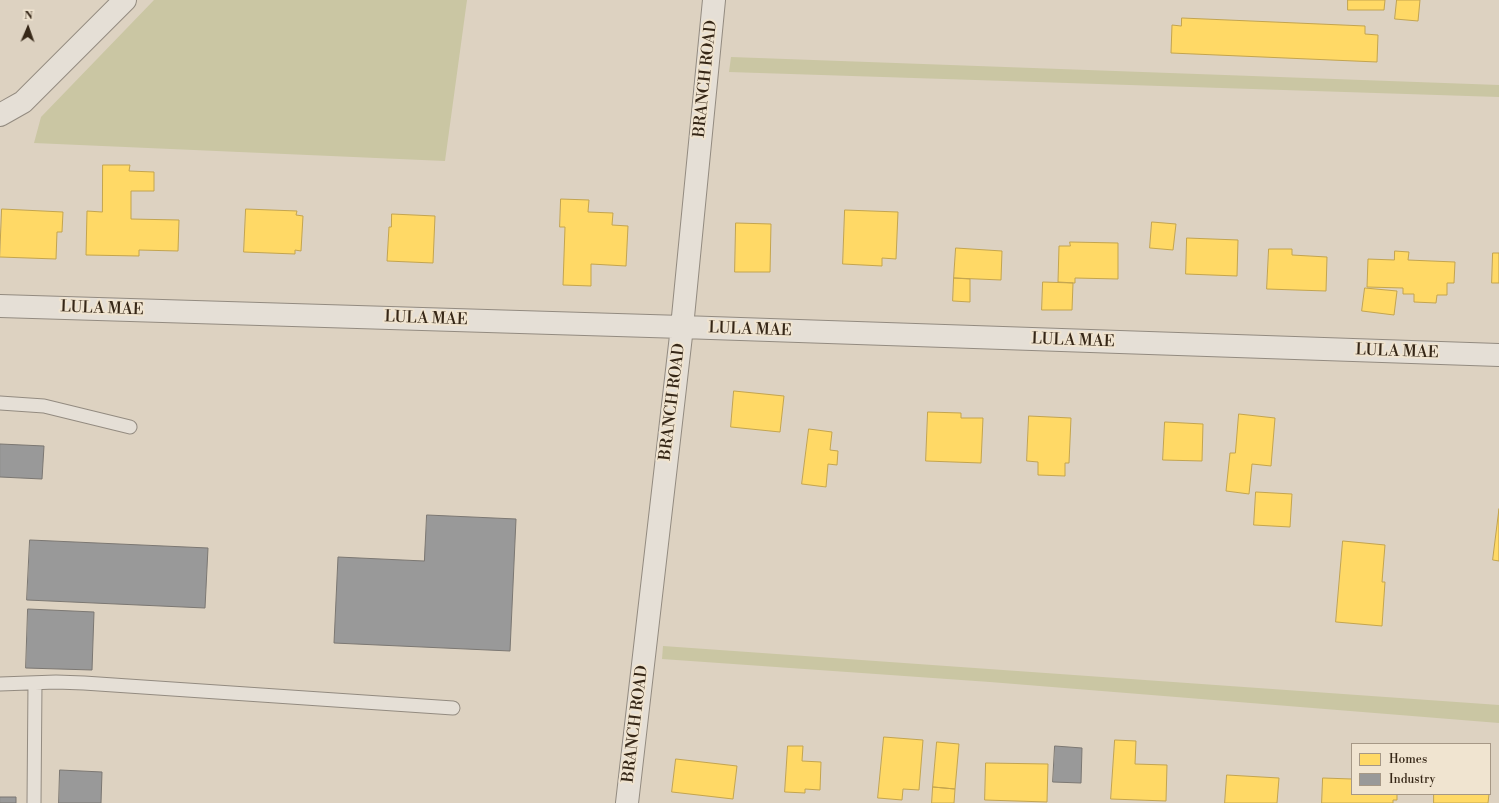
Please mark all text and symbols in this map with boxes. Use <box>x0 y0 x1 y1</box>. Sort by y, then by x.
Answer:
north arrow <box>8 8 48 48</box>
text: N <box>24 9 33 23</box>
street label: BRANCH ROAD <box>690 19 722 139</box>
street label: LULA MAE <box>60 298 144 320</box>
street label: LULA MAE <box>384 308 468 330</box>
street label: LULA MAE <box>708 319 792 341</box>
street label: LULA MAE <box>1031 330 1115 352</box>
street label: LULA MAE <box>1355 341 1439 363</box>
street label: BRANCH ROAD <box>656 342 690 462</box>
street label: BRANCH ROAD <box>619 664 653 784</box>
legend <box>1351 743 1491 795</box>
text: Homes <box>1389 752 1427 767</box>
text: Industry <box>1389 772 1435 787</box>

